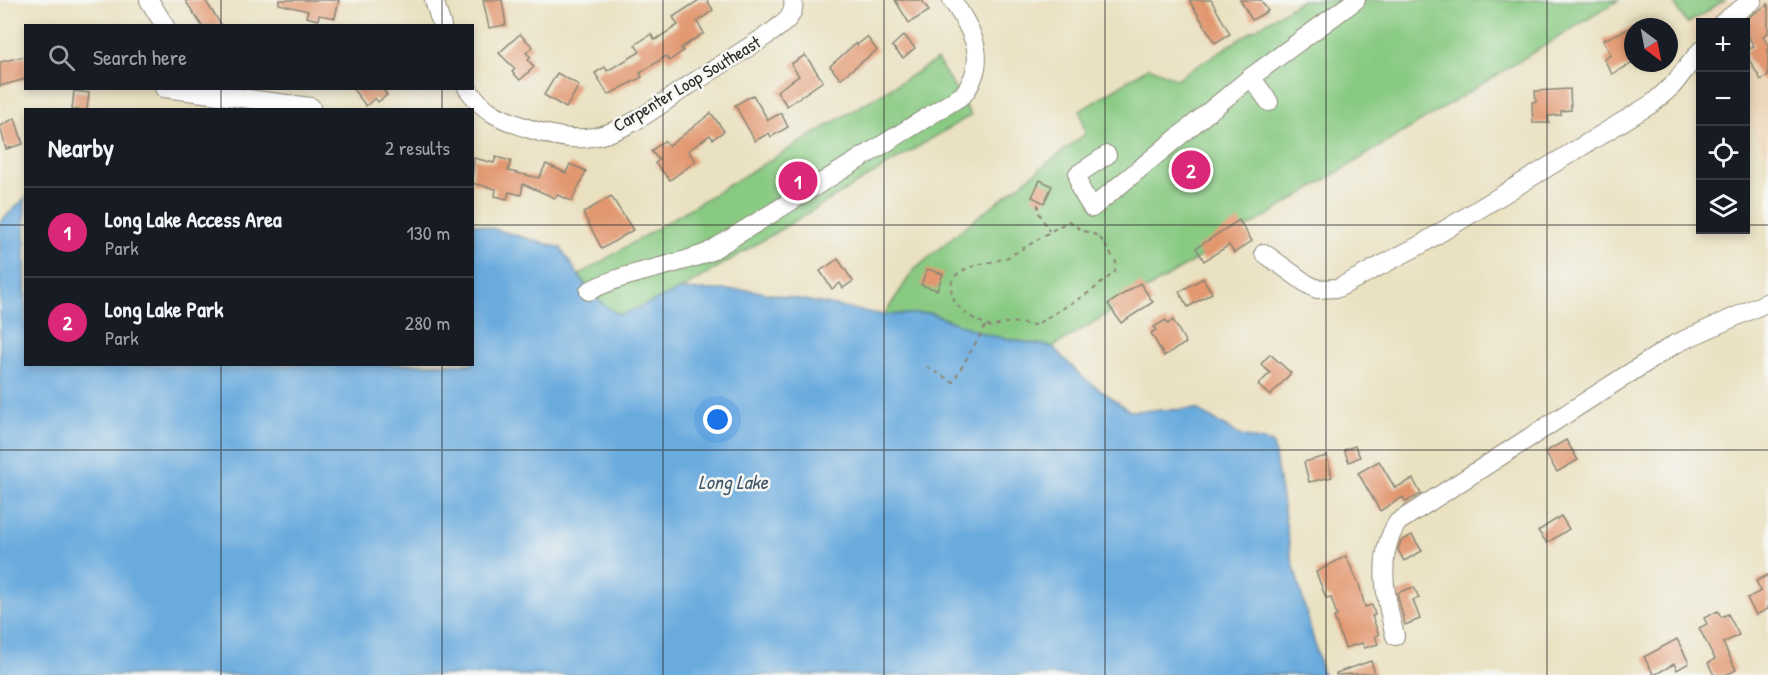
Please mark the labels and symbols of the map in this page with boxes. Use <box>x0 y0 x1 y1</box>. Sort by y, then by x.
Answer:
north arrow <box>1624 18 1678 72</box>
street label: Carpenter Loop Southeast <box>608 29 766 138</box>
pin: 2 <box>1172 148 1210 192</box>
pin: 1 <box>778 158 818 204</box>
your location <box>703 405 732 434</box>
water label: Long Lake <box>698 468 769 496</box>

